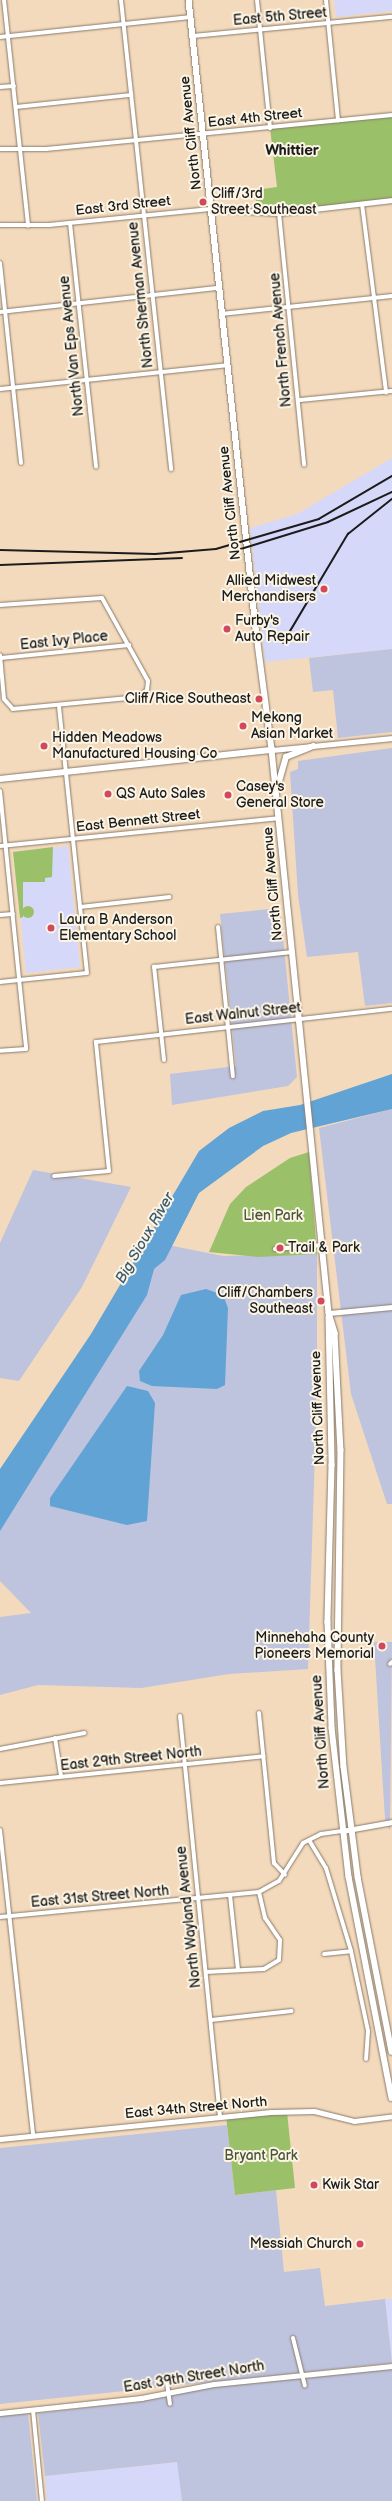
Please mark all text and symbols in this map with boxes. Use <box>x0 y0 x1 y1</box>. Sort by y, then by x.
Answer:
street label: East 5th Street <box>232 5 328 29</box>
street label: North Cliff Avenue <box>177 75 205 191</box>
street label: East 4th Street <box>207 105 303 131</box>
district label: Whittier <box>265 142 319 160</box>
place label: Cliff/3rd Street Southeast <box>211 186 317 218</box>
street label: East 3rd Street <box>74 193 172 219</box>
marker: Cliff/3rd Street Southeast <box>198 197 208 207</box>
street label: North Sherman Avenue <box>125 221 157 369</box>
street label: North French Avenue <box>267 272 295 408</box>
street label: North Van Eps Avenue <box>56 275 88 417</box>
street label: North Cliff Avenue <box>216 445 244 561</box>
place label: Allied Midwest Merchandisers <box>221 573 316 606</box>
marker: Allied Midwest Merchandisers <box>319 584 329 594</box>
place label: Furby's Auto Repair <box>235 613 309 646</box>
marker: Furby's Auto Repair <box>222 624 232 634</box>
street label: East Ivy Place <box>19 628 109 654</box>
place label: Cliff/Rice Southeast <box>124 691 251 707</box>
marker: Cliff/Rice Southeast <box>254 694 264 704</box>
place label: Mekong Asian Market <box>251 710 333 742</box>
marker: Mekong Asian Market <box>238 721 248 731</box>
place label: Hidden Meadows Manufactured Housing Co <box>52 730 217 762</box>
marker: Hidden Meadows Manufactured Housing Co <box>39 741 49 751</box>
place label: Casey's General Store <box>236 779 324 812</box>
place label: QS Auto Sales <box>116 786 206 802</box>
marker: QS Auto Sales <box>103 789 113 799</box>
marker: Casey's General Store <box>223 790 233 800</box>
street label: East Bennett Street <box>75 806 201 836</box>
street label: North Cliff Avenue <box>260 826 286 942</box>
place label: Laura B Anderson Elementary School <box>59 912 178 944</box>
marker: Laura B Anderson Elementary School <box>46 923 56 933</box>
street label: East Walnut Street <box>184 1000 302 1028</box>
water label: Big Sioux River <box>112 1189 178 1287</box>
park label: Lien Park <box>243 1208 303 1224</box>
place label: Trail & Park <box>288 1240 360 1256</box>
marker: Trail & Park <box>275 1243 285 1253</box>
place label: Cliff/Chambers Southeast <box>217 1285 313 1318</box>
marker: Cliff/Chambers Southeast <box>316 1296 326 1306</box>
street label: North Cliff Avenue <box>308 1351 328 1465</box>
place label: Minnehaha County Pioneers Memorial <box>254 1630 374 1662</box>
marker: Minnehaha County Pioneers Memorial <box>377 1641 387 1651</box>
street label: North Cliff Avenue <box>309 1674 333 1790</box>
street label: East 29th Street North <box>59 1743 203 1775</box>
street label: North Wayland Avenue <box>173 1845 205 1989</box>
street label: East 31st Street North <box>30 1883 170 1911</box>
street label: East 34th Street North <box>124 2093 268 2123</box>
park label: Bryant Park <box>224 2148 298 2164</box>
place label: Kwik Star <box>322 2177 379 2193</box>
marker: Kwik Star <box>309 2180 319 2190</box>
place label: Messiah Church <box>250 2236 352 2252</box>
marker: Messiah Church <box>355 2239 365 2249</box>
street label: East 39th Street North <box>122 2358 266 2396</box>

